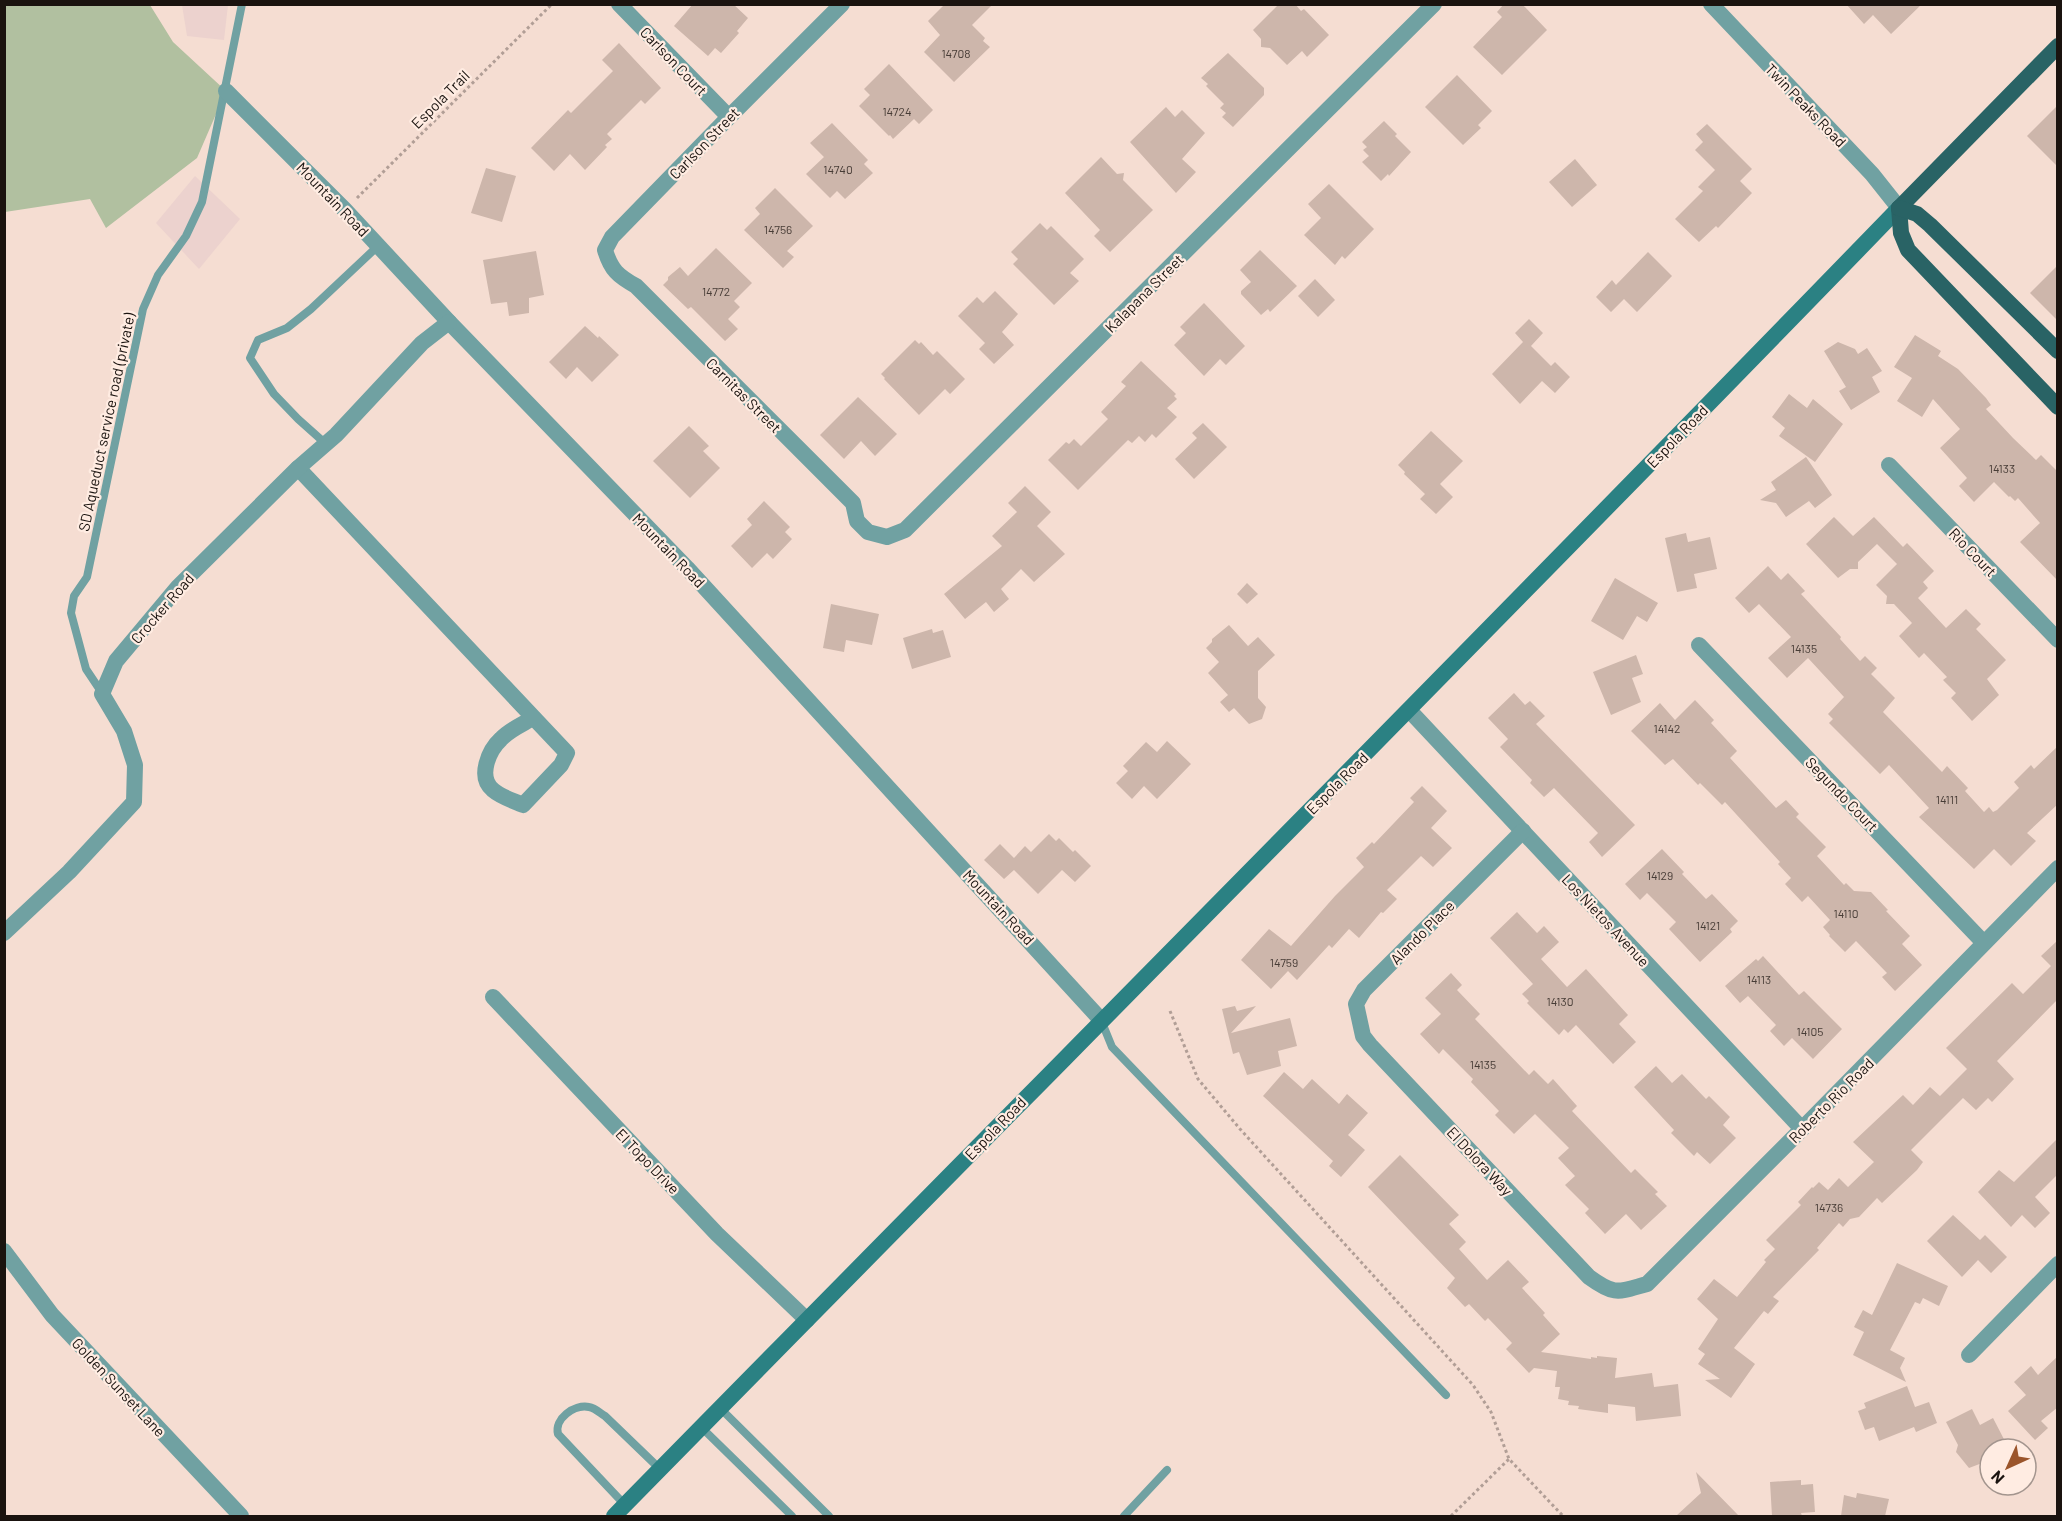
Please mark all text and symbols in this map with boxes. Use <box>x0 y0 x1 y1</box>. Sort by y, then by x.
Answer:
street label: Carlson Court <box>637 23 711 99</box>
house number: 14708 <box>941 46 971 60</box>
street label: Twin Peaks Road <box>1762 60 1850 150</box>
street label: Espola Trail <box>407 66 473 132</box>
street label: Carlson Street <box>665 103 743 183</box>
house number: 14724 <box>882 104 912 118</box>
street label: Mountain Road <box>293 158 373 240</box>
house number: 14740 <box>823 162 853 176</box>
house number: 14756 <box>764 222 792 236</box>
street label: Kalapana Street <box>1101 250 1187 336</box>
house number: 14772 <box>702 284 730 298</box>
street label: SD Aqueduct service road (private) <box>74 311 138 533</box>
street label: Carnitas Street <box>703 354 785 436</box>
street label: Espola Road <box>1643 401 1711 471</box>
house number: 14133 <box>1989 461 2015 475</box>
street label: Mountain Road <box>629 509 709 591</box>
street label: Rio Court <box>1945 524 2001 580</box>
street label: Crocker Road <box>127 569 197 647</box>
house number: 14135 <box>1791 641 1817 655</box>
house number: 14142 <box>1654 721 1680 735</box>
street label: Espola Road <box>1302 748 1372 818</box>
street label: Segundo Court <box>1802 753 1882 835</box>
house number: 14111 <box>1936 792 1958 806</box>
street label: Mountain Road <box>960 866 1038 948</box>
house number: 14129 <box>1647 868 1673 882</box>
street label: Los Nietos Avenue <box>1558 870 1654 970</box>
street label: Alando Place <box>1386 896 1458 968</box>
house number: 14110 <box>1834 906 1858 920</box>
house number: 14121 <box>1696 918 1720 932</box>
house number: 14759 <box>1270 955 1298 969</box>
house number: 14113 <box>1747 972 1771 986</box>
house number: 14130 <box>1547 994 1573 1008</box>
house number: 14105 <box>1797 1024 1823 1038</box>
street label: Roberto Rio Road <box>1785 1054 1877 1146</box>
house number: 14135 <box>1470 1057 1496 1071</box>
street label: Espola Road <box>961 1093 1029 1163</box>
street label: El Dolora Way <box>1444 1123 1517 1199</box>
street label: El Topo Drive <box>612 1125 684 1197</box>
house number: 14736 <box>1815 1200 1843 1214</box>
street label: Golden Sunset Lane <box>69 1334 169 1440</box>
north arrow <box>1978 1437 2038 1497</box>
text: N <box>1987 1467 2008 1488</box>

